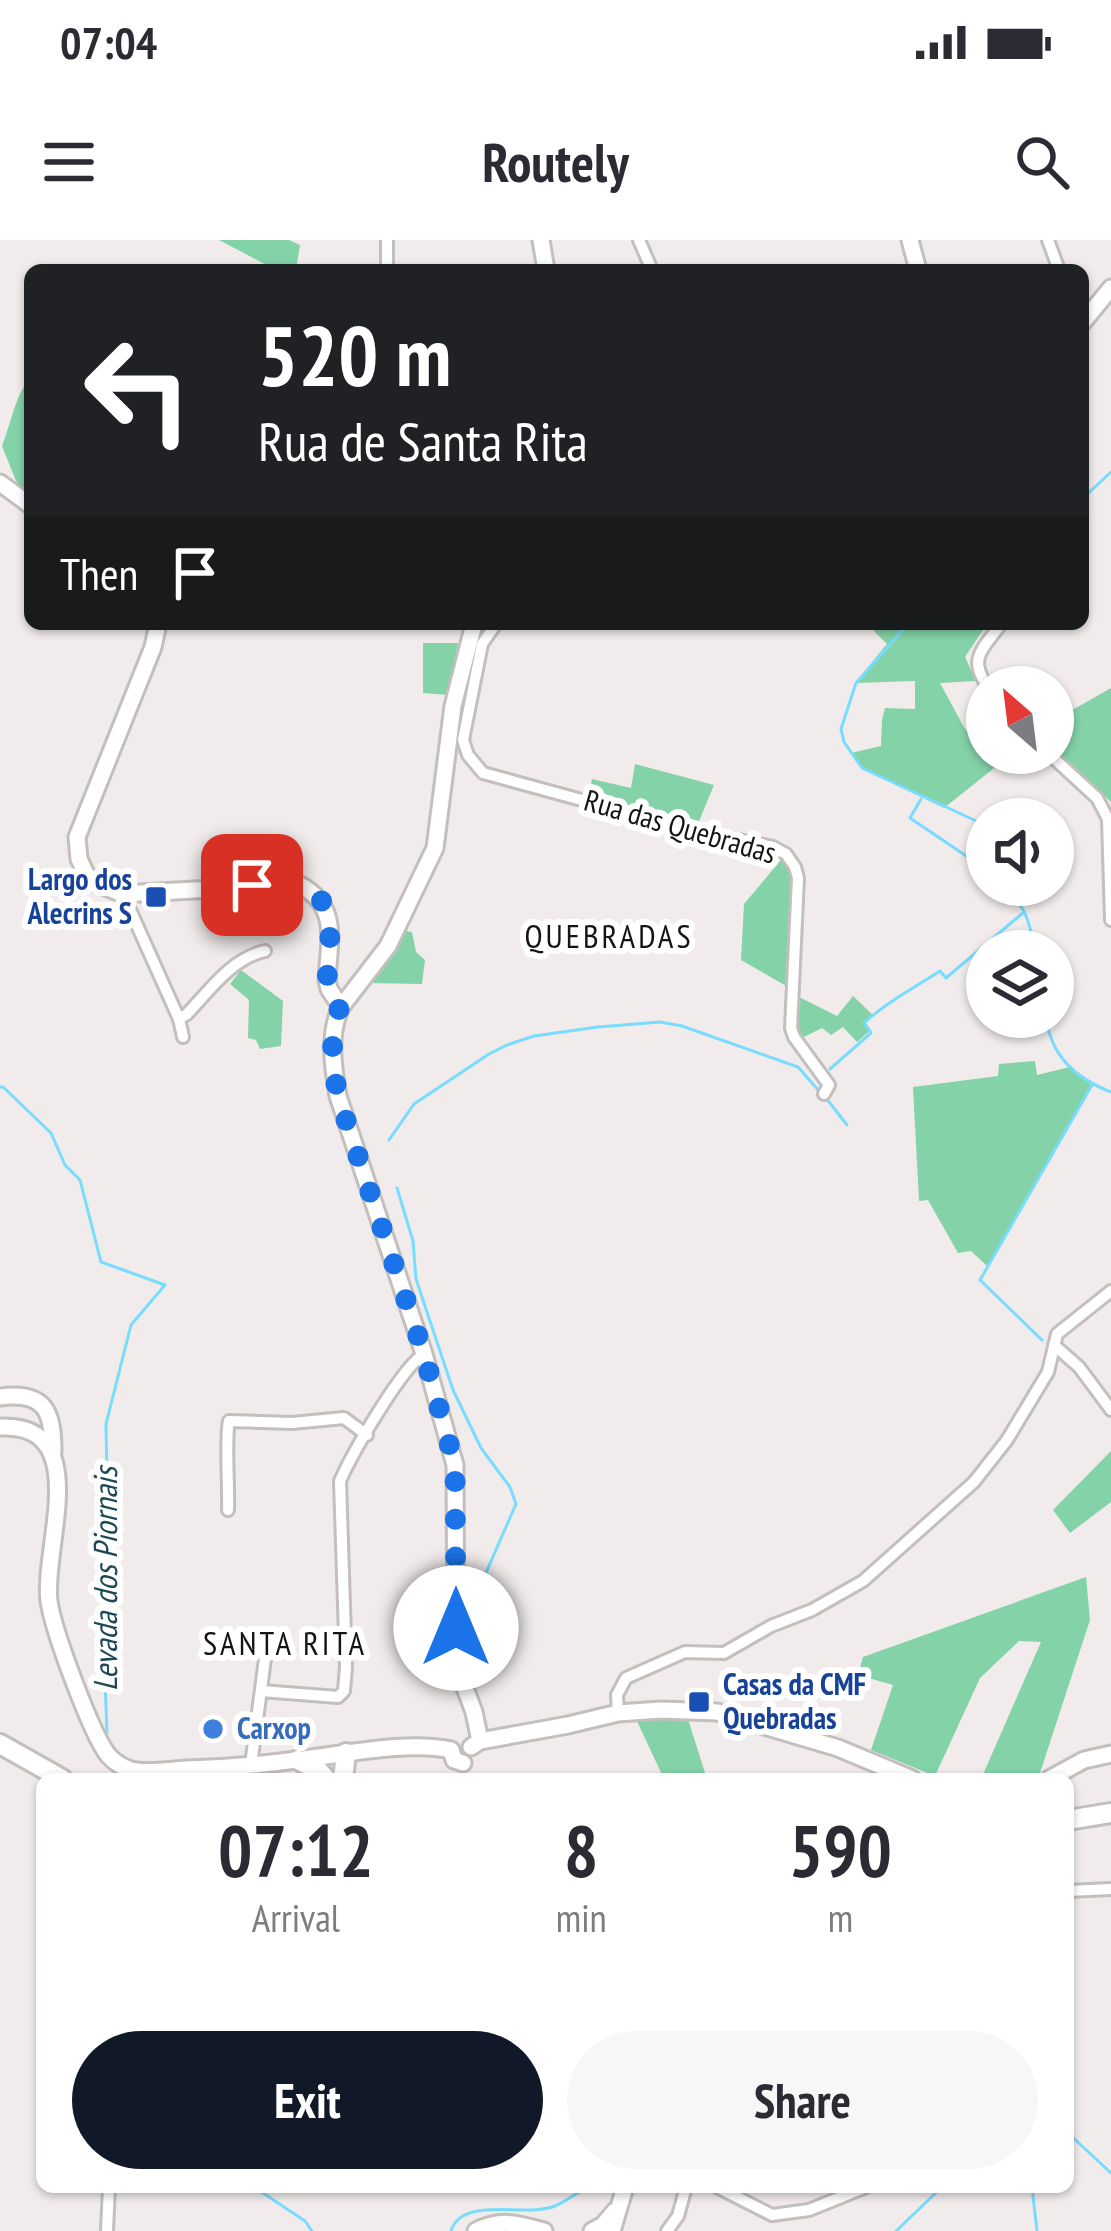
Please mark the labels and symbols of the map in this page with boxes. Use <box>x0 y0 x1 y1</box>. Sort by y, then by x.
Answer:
north arrow <box>966 666 1074 774</box>
street label: Rua das Quebradas <box>580 780 781 872</box>
pin <box>201 834 303 936</box>
place label: Largo dos Alecrins S <box>27 859 132 932</box>
marker: Largo dos Alecrins S <box>143 884 169 910</box>
district label: QUEBRADAS <box>524 914 694 957</box>
water label: Levada dos Piornais <box>83 1464 126 1691</box>
position arrow <box>393 1565 519 1691</box>
district label: SANTA RITA <box>203 1621 367 1664</box>
place label: Casas da CMF Quebradas <box>723 1664 866 1737</box>
marker: Casas da CMF Quebradas <box>686 1689 712 1715</box>
place label: Carxop <box>237 1708 311 1747</box>
marker: Carxop <box>200 1716 226 1742</box>

